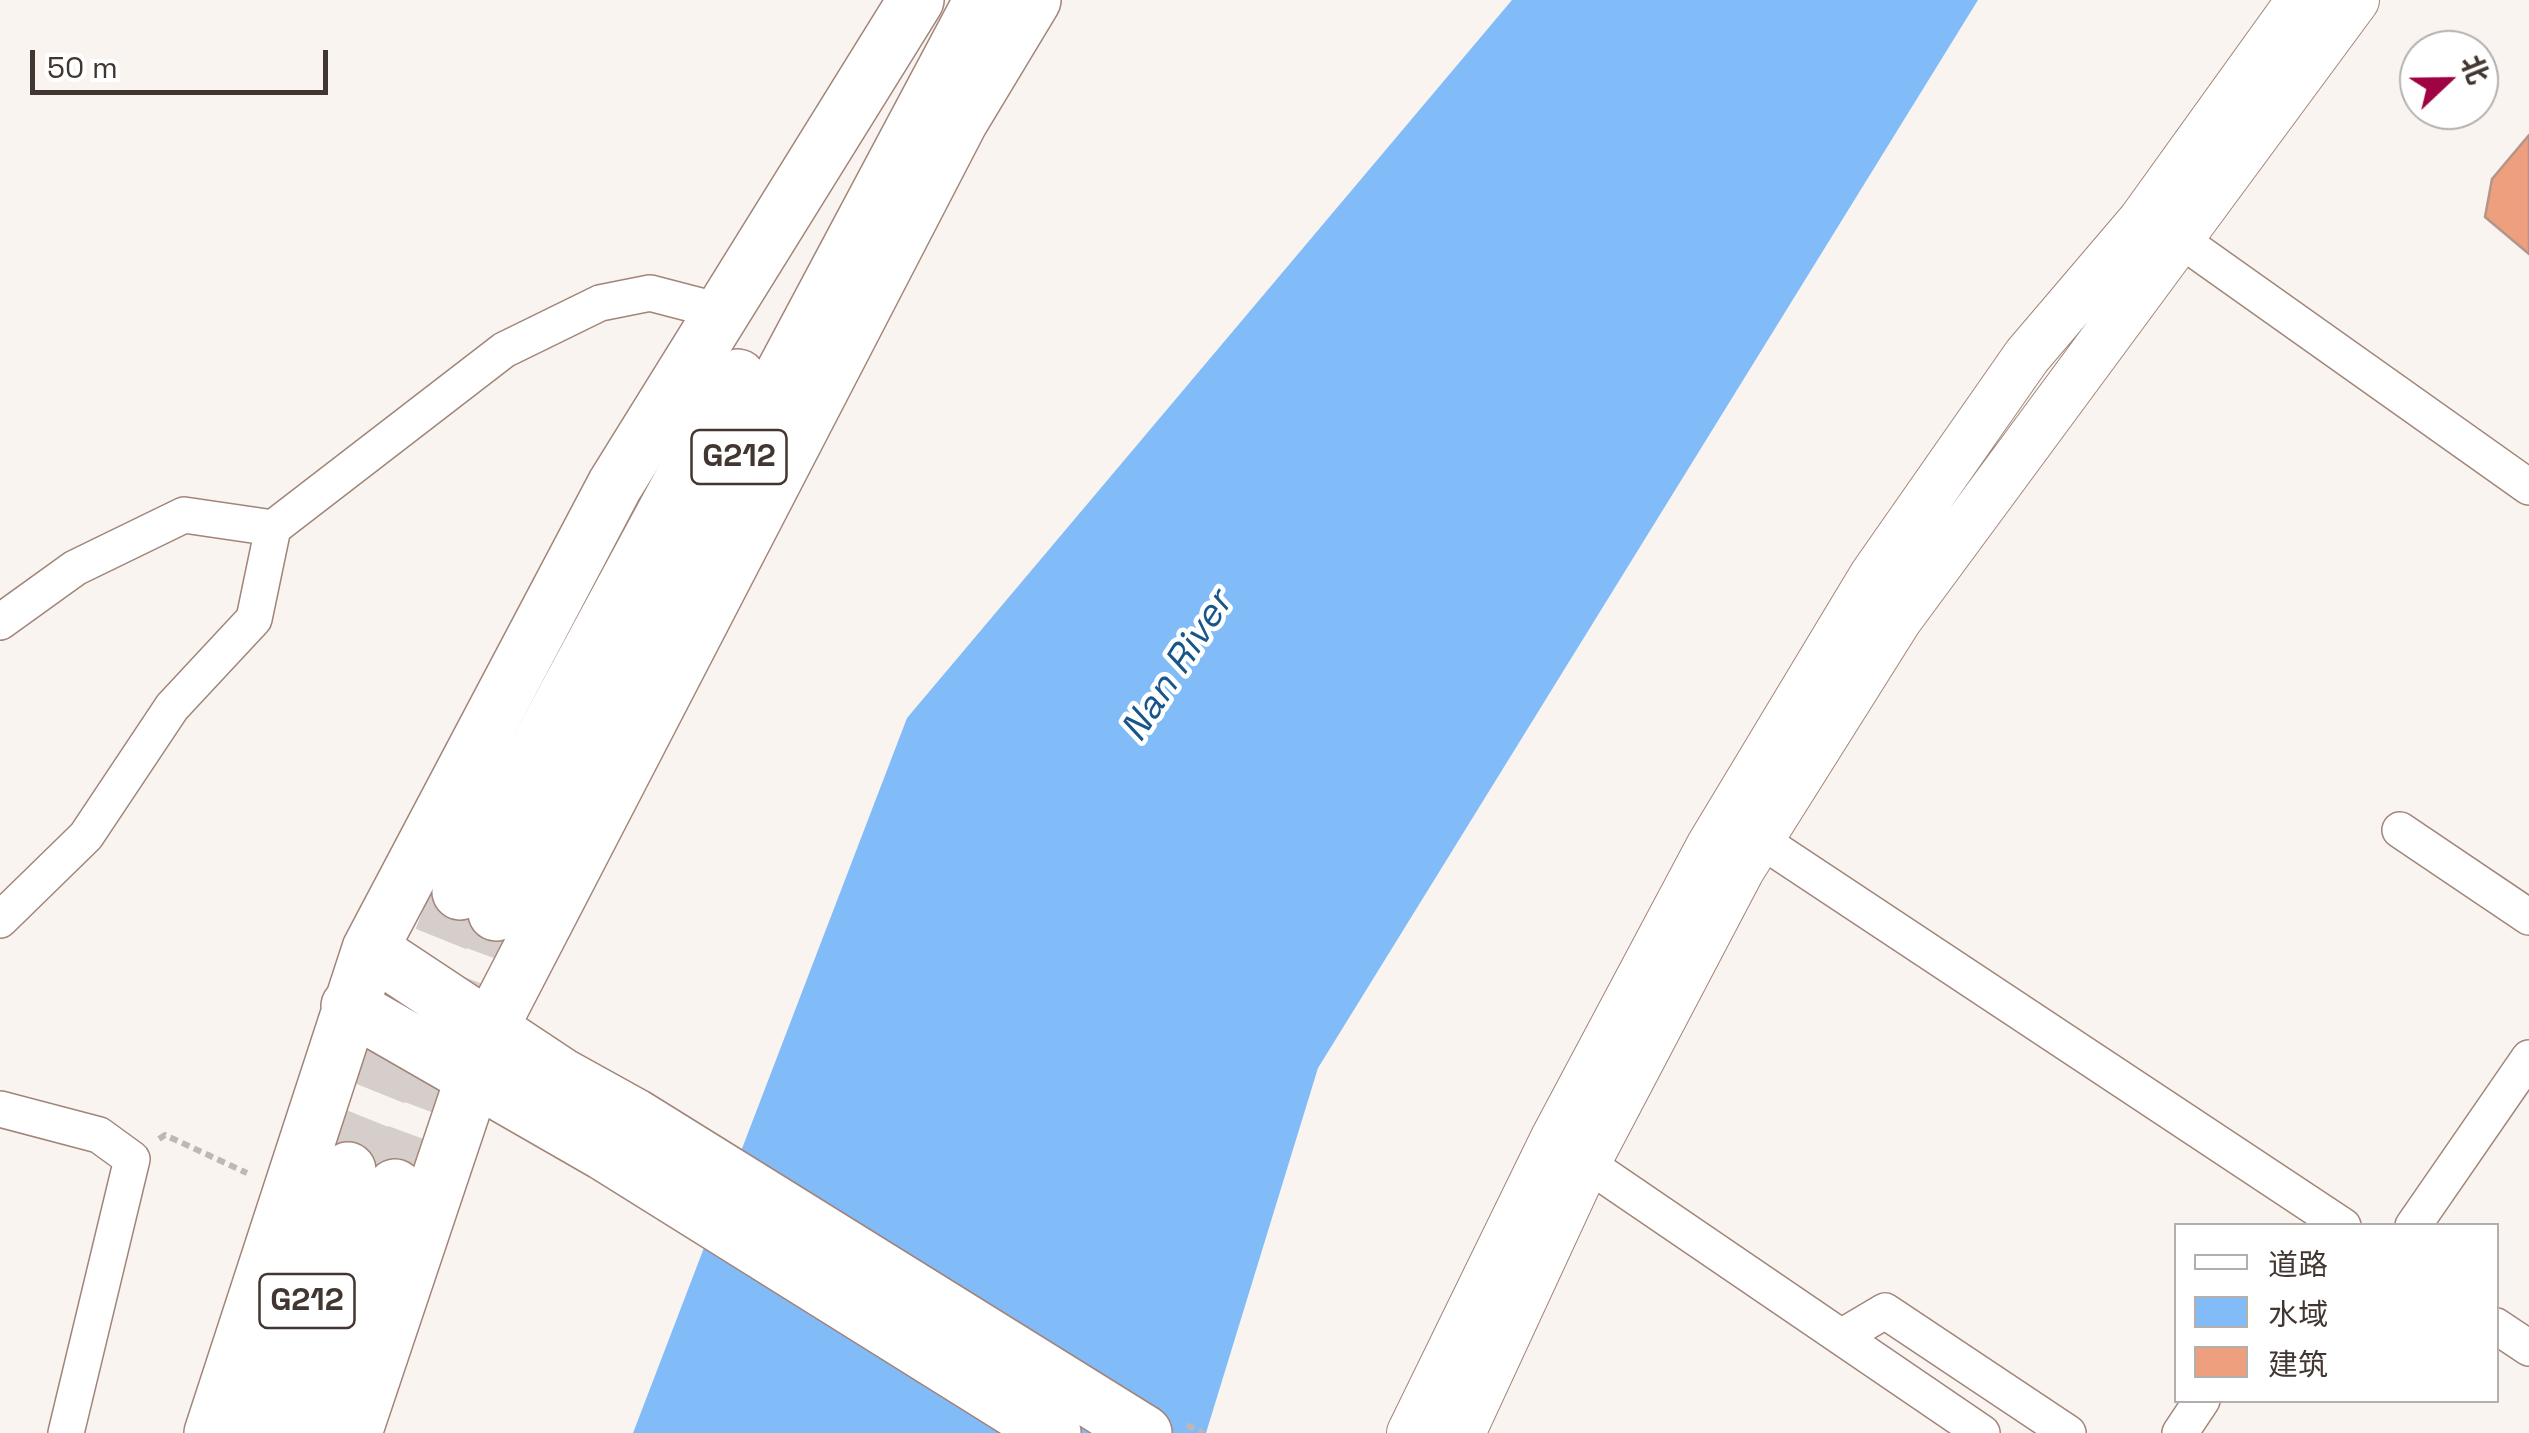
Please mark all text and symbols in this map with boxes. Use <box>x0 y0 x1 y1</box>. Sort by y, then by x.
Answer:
scale bar <box>35 30 332 92</box>
north arrow <box>2399 30 2499 130</box>
text: 50 m <box>47 48 118 87</box>
text: 北 <box>2453 50 2497 89</box>
road number: G212 <box>692 430 786 484</box>
water label: Nan River <box>1113 583 1243 751</box>
legend <box>2174 1223 2499 1403</box>
text: 道路 <box>2268 1245 2328 1284</box>
road number: G212 <box>260 1274 354 1328</box>
text: 水域 <box>2268 1295 2328 1334</box>
text: 建筑 <box>2268 1345 2328 1384</box>

